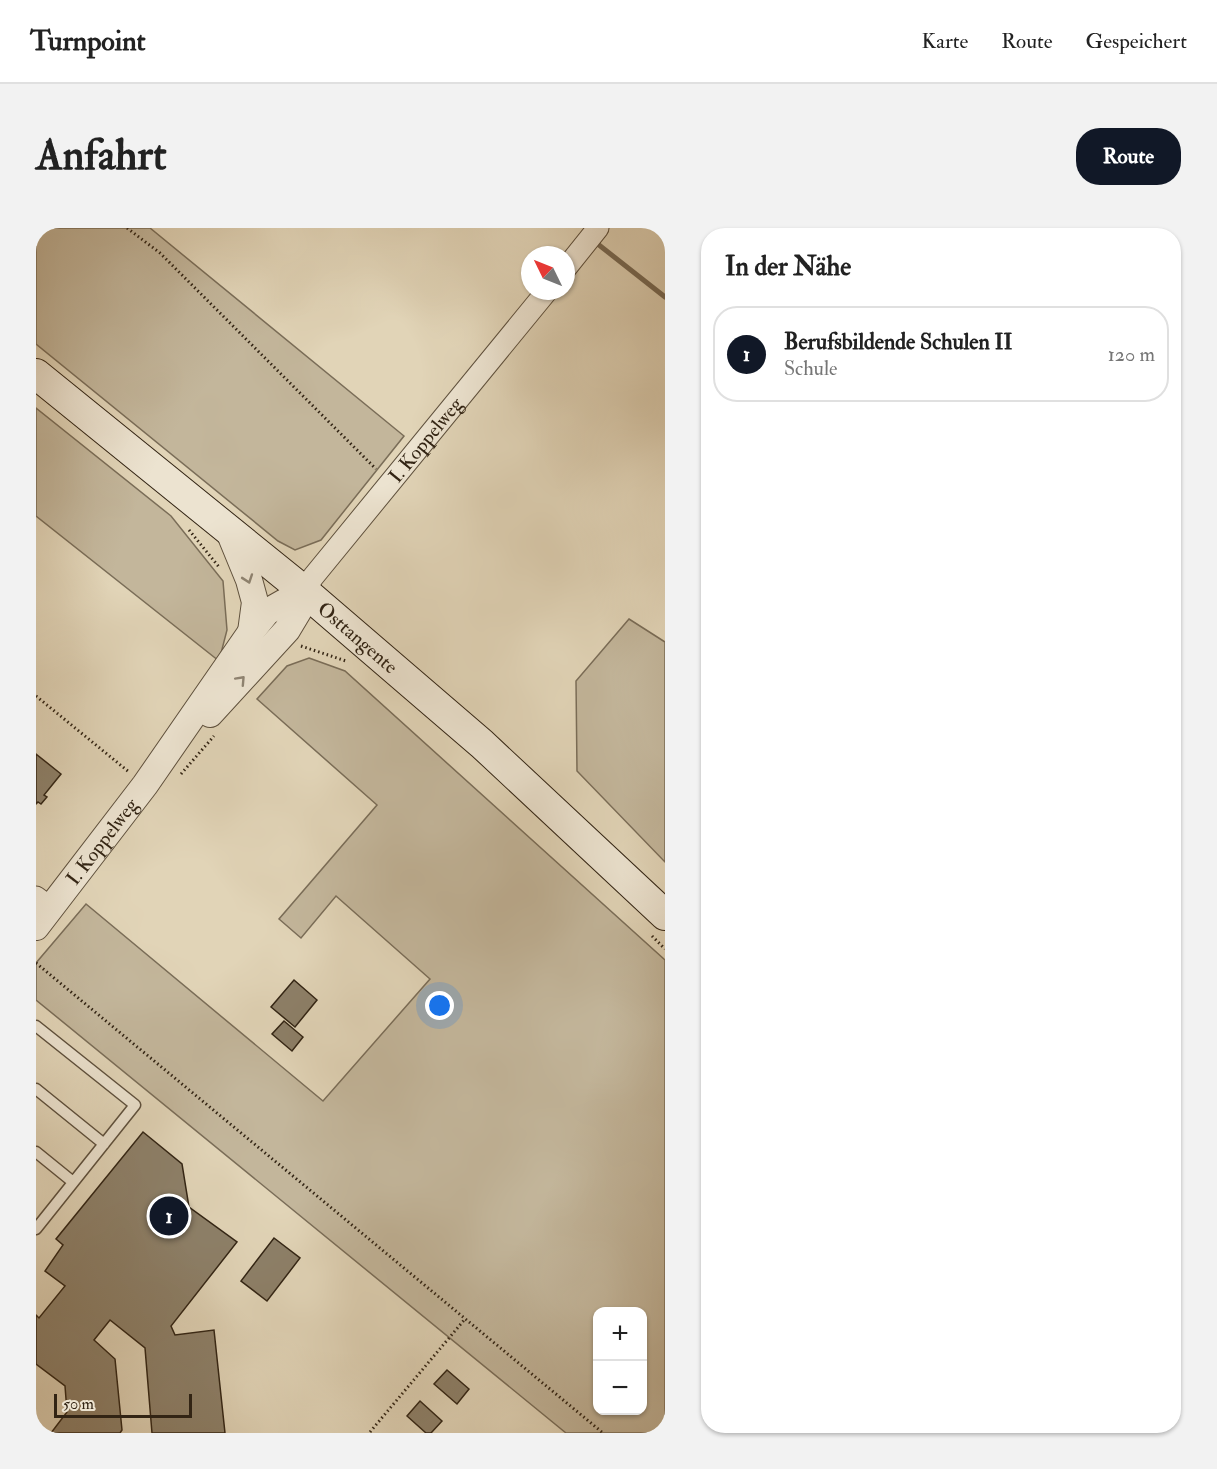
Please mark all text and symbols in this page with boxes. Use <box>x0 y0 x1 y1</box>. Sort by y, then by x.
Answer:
text: Turnpoint <box>30 24 146 59</box>
text: Karte <box>922 28 968 55</box>
text: Route <box>1001 28 1053 55</box>
text: Gespeichert <box>1086 28 1187 55</box>
button: Route <box>1076 128 1181 185</box>
text: Anfahrt <box>36 130 167 182</box>
north arrow <box>521 246 575 300</box>
text: In der Nähe <box>725 251 851 283</box>
text: Berufsbildende Schulen II <box>784 328 1012 356</box>
text: 1 <box>743 342 750 367</box>
text: 120 m <box>1108 342 1155 367</box>
text: Schule <box>784 356 837 381</box>
street label: I. Koppelweg <box>383 391 468 488</box>
one-way arrow <box>241 573 253 584</box>
street label: Osttangente <box>313 596 403 679</box>
one-way arrow <box>234 676 245 687</box>
street label: I. Koppelweg <box>60 792 144 890</box>
your location <box>425 991 454 1020</box>
pin: 1 <box>150 1194 188 1238</box>
map controls <box>593 1307 647 1415</box>
button: + <box>593 1307 647 1361</box>
button: − <box>593 1361 647 1415</box>
scale bar <box>54 1391 192 1418</box>
text: 50 m <box>63 1394 94 1414</box>

